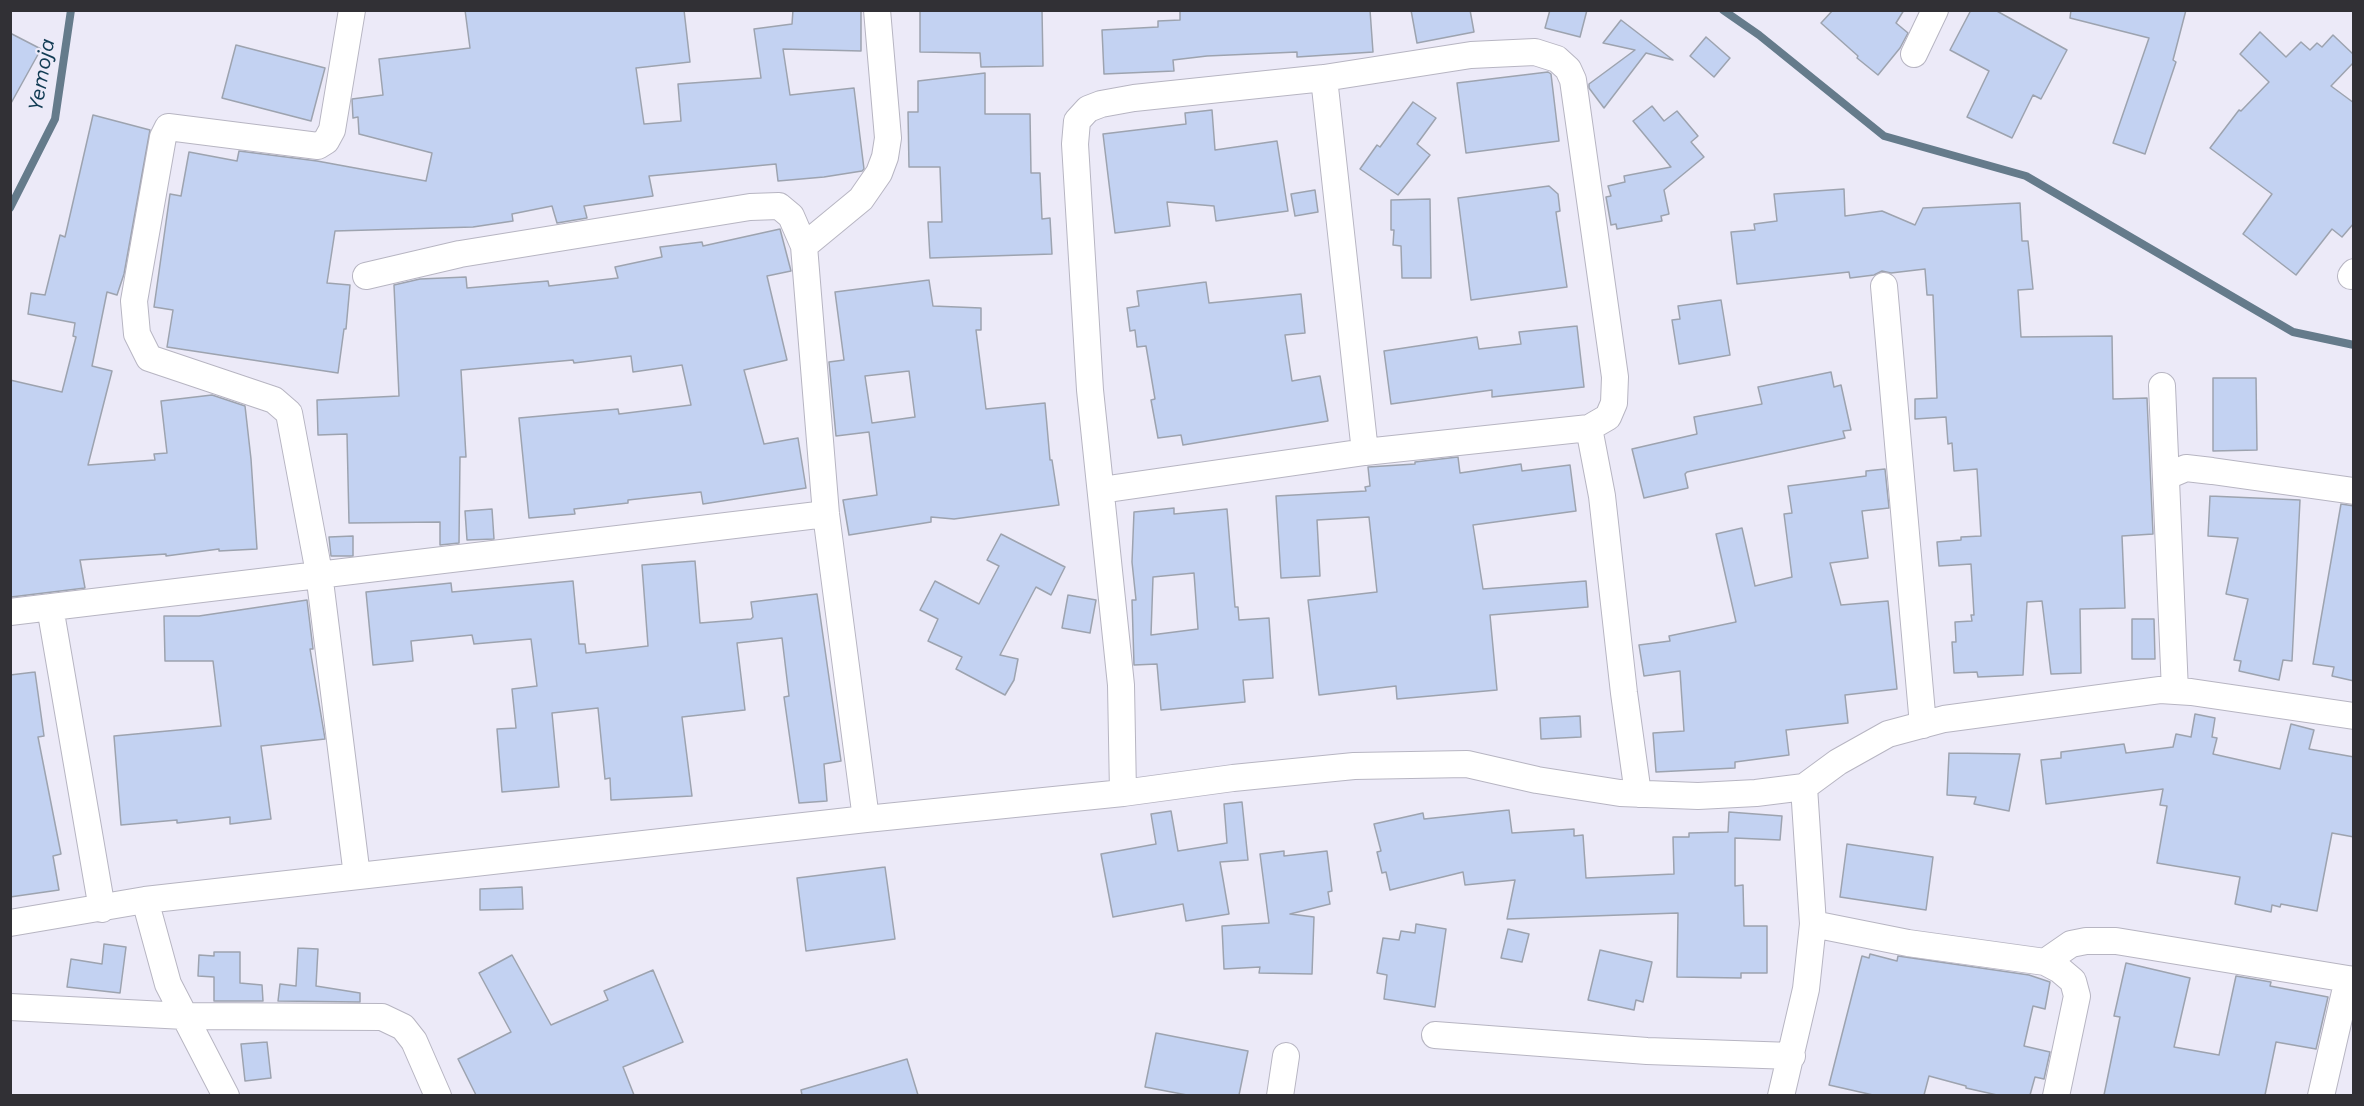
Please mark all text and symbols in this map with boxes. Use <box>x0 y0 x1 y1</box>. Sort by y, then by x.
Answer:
water label: Yemoja <box>23 37 61 113</box>

